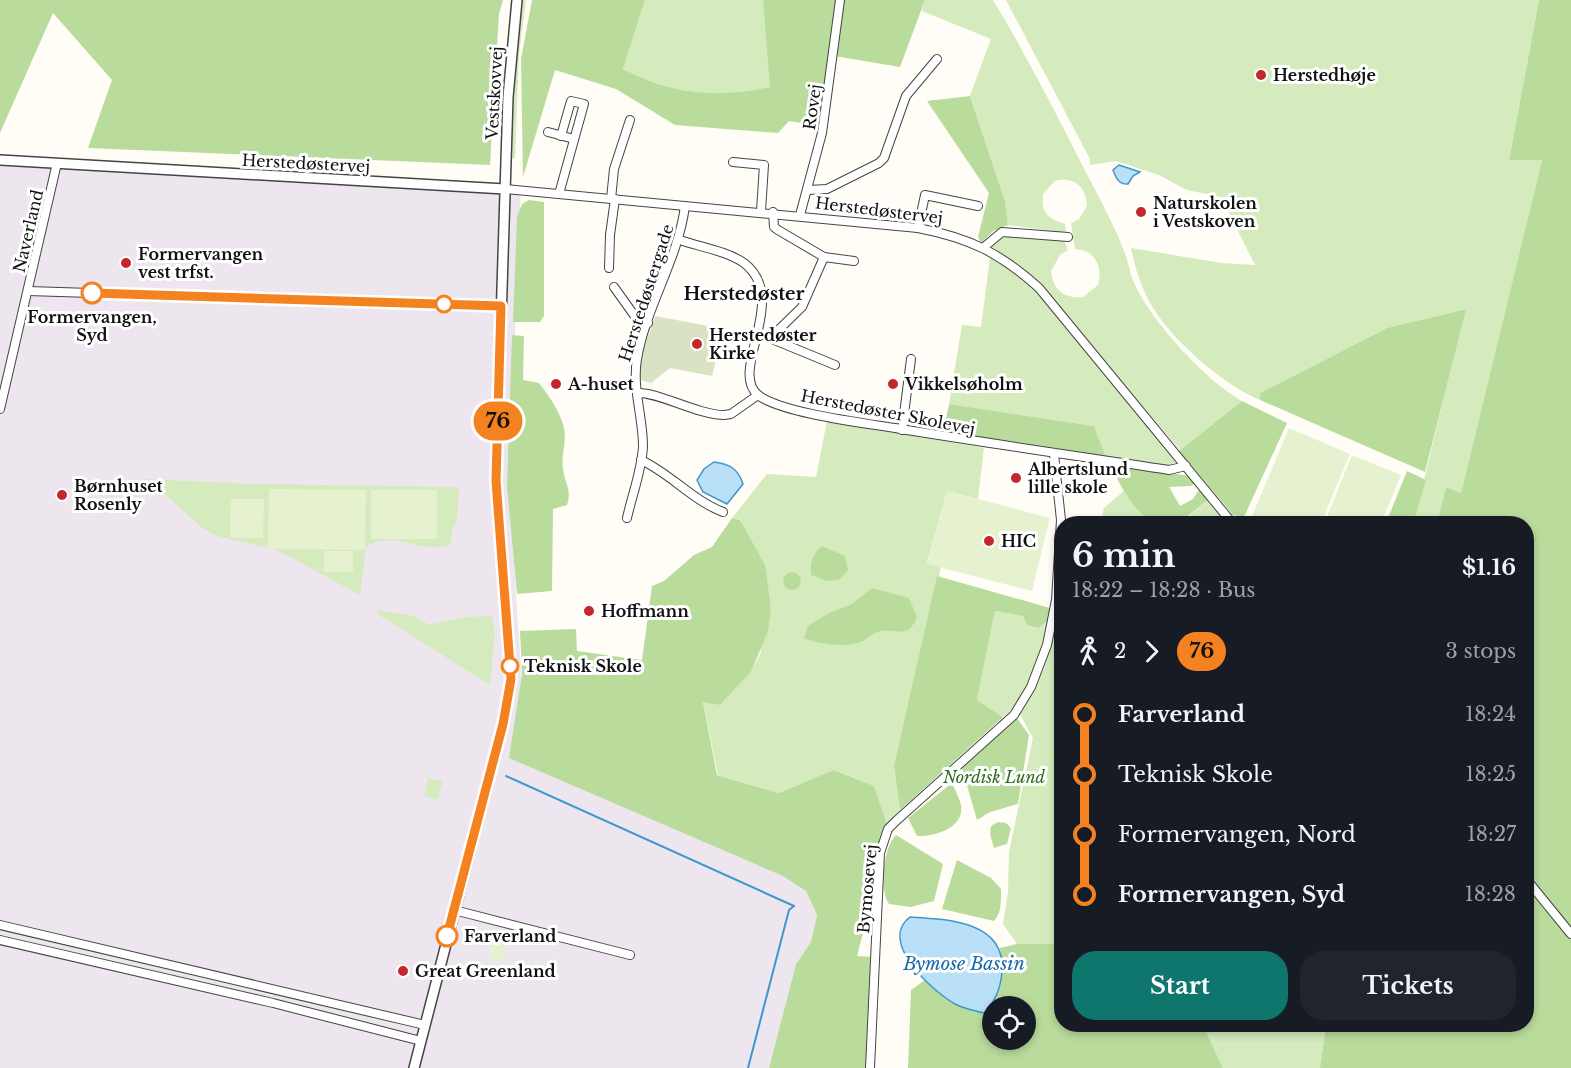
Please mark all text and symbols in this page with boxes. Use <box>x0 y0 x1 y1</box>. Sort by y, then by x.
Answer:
street label: Vestskovvej <box>482 46 506 141</box>
place label: Herstedhøje <box>1273 65 1376 85</box>
marker: Herstedhøje <box>1254 68 1268 82</box>
street label: Rovej <box>799 83 825 131</box>
street label: Herstedøstervej <box>241 150 371 176</box>
street label: Naverland <box>9 187 47 274</box>
street label: Herstedøstervej <box>814 192 944 228</box>
place label: Naturskolen i Vestskoven <box>1153 193 1257 231</box>
marker: Naturskolen i Vestskoven <box>1134 205 1148 219</box>
street label: Herstedøstergade <box>614 222 678 364</box>
place label: Formervangen vest trfst. <box>138 244 264 282</box>
marker: Formervangen vest trfst. <box>119 256 133 270</box>
marker: Formervangen, Syd <box>81 282 103 304</box>
district label: Herstedøster <box>683 283 805 305</box>
unlabelled marker <box>435 295 453 313</box>
place label: Formervangen, Syd <box>27 307 157 345</box>
place label: Herstedøster Kirke <box>709 325 817 363</box>
marker: Herstedøster Kirke <box>690 337 704 351</box>
place label: A-huset <box>567 374 634 394</box>
place label: Vikkelsøholm <box>904 374 1023 394</box>
marker: A-huset <box>549 377 563 391</box>
marker: Vikkelsøholm <box>886 377 900 391</box>
street label: Herstedøster Skolevej <box>799 385 977 439</box>
line badge: 76 <box>471 402 525 440</box>
text: 76 <box>486 408 511 434</box>
place label: Albertslund lille skole <box>1027 459 1128 497</box>
marker: Albertslund lille skole <box>1009 471 1023 485</box>
place label: Børnhuset Rosenly <box>74 476 163 514</box>
marker: Børnhuset Rosenly <box>55 488 69 502</box>
place label: HIC <box>1001 531 1036 551</box>
marker: HIC <box>982 534 996 548</box>
text: 6 min <box>1072 535 1175 576</box>
text: $1.16 <box>1462 554 1516 581</box>
text: 18:22 – 18:28 · Bus <box>1072 578 1255 602</box>
place label: Hoffmann <box>601 601 689 621</box>
marker: Hoffmann <box>582 604 596 618</box>
icon: walk <box>1072 635 1105 668</box>
icon: forward <box>1135 635 1168 668</box>
text: 76 <box>1189 638 1214 664</box>
text: 2 <box>1114 639 1126 663</box>
text: 3 stops <box>1446 639 1516 663</box>
place label: Teknisk Skole <box>524 656 642 676</box>
marker: Teknisk Skole <box>501 657 519 675</box>
text: Farverland <box>1118 701 1245 728</box>
text: 18:24 <box>1465 702 1516 726</box>
text: Teknisk Skole <box>1118 761 1273 788</box>
text: 18:25 <box>1466 762 1516 786</box>
park label: Nordisk Lund <box>942 767 1045 787</box>
text: Formervangen, Nord <box>1118 821 1356 848</box>
text: 18:27 <box>1467 822 1516 846</box>
street label: Bymosevej <box>853 844 881 934</box>
text: Formervangen, Syd <box>1118 881 1345 908</box>
text: 18:28 <box>1465 882 1516 906</box>
marker: Farverland <box>436 925 458 947</box>
place label: Farverland <box>464 926 556 946</box>
button: Start <box>1072 951 1288 1020</box>
button: Tickets <box>1300 951 1516 1020</box>
water label: Bymose Bassin <box>902 953 1025 975</box>
place label: Great Greenland <box>415 961 556 981</box>
marker: Great Greenland <box>396 964 410 978</box>
map controls <box>982 996 1036 1050</box>
button: locate <box>982 996 1036 1050</box>

